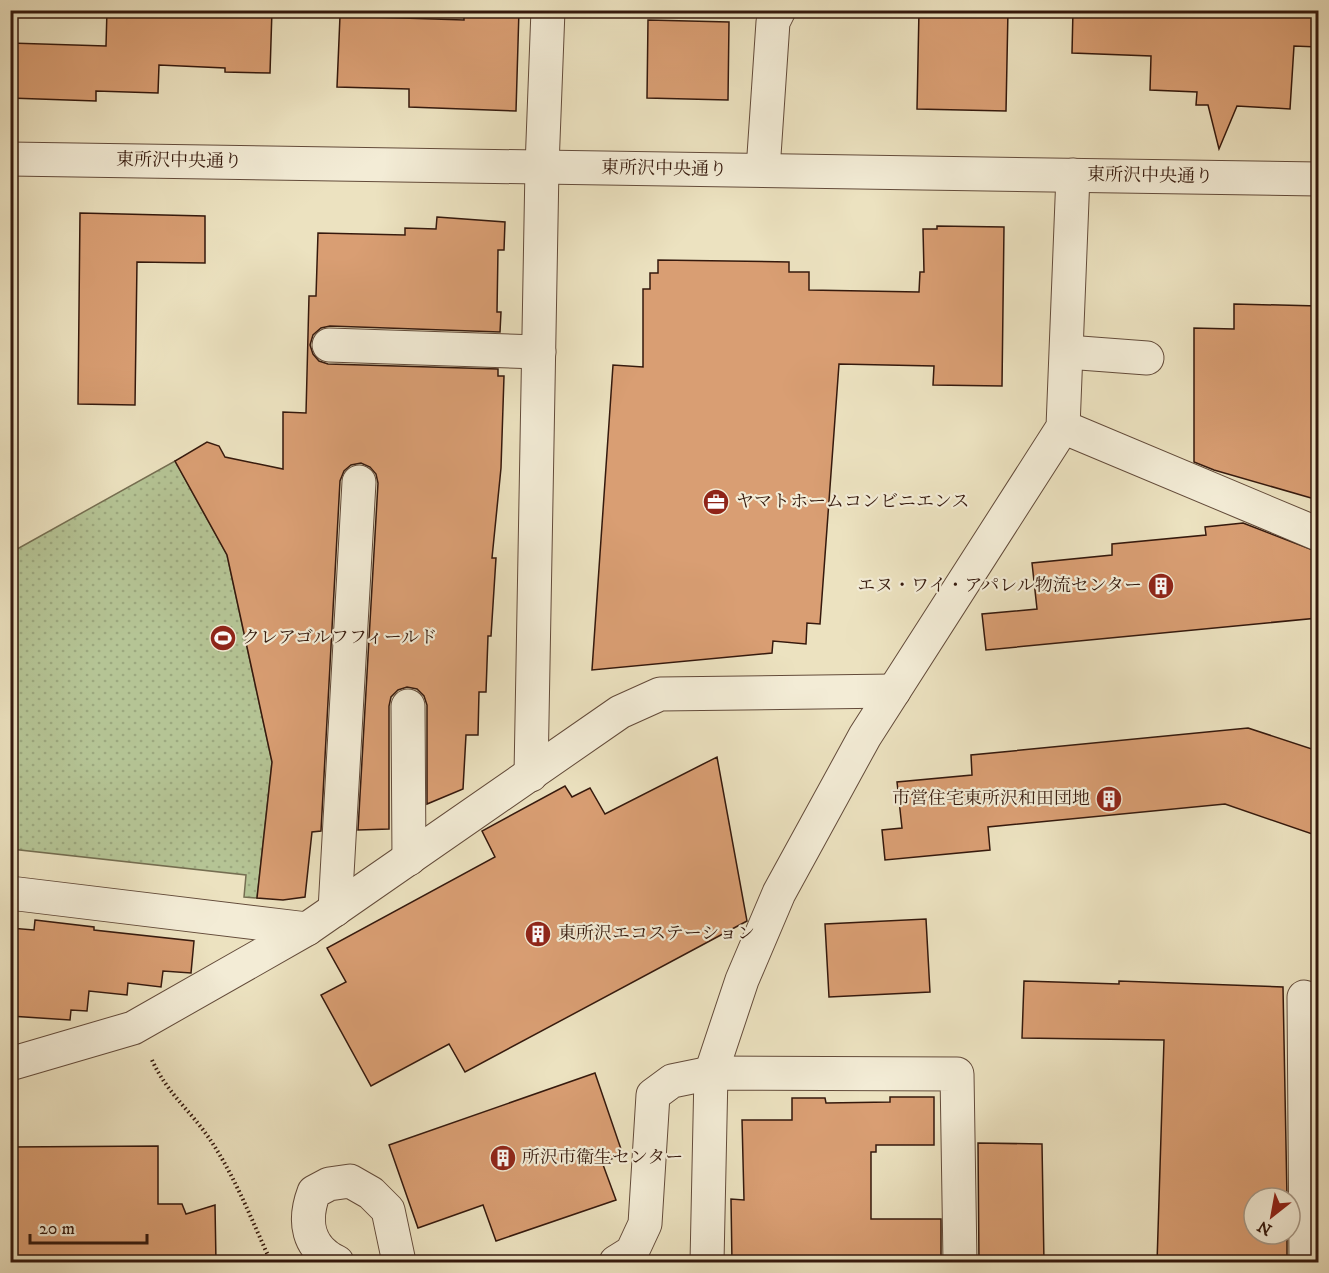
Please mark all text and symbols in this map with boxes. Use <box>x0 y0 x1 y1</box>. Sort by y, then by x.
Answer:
street label: 東所沢中央通り <box>116 149 242 173</box>
street label: 東所沢中央通り <box>601 157 727 181</box>
street label: 東所沢中央通り <box>1087 164 1213 188</box>
office icon: ヤマトホームコンビニエンス <box>701 487 731 517</box>
place label: ヤマトホームコンビニエンス <box>736 491 969 513</box>
building icon: エヌ・ワイ・アパレル物流センター <box>1146 571 1176 601</box>
place label: エヌ・ワイ・アパレル物流センター <box>857 575 1142 597</box>
sports icon: クレアゴルフフィールド <box>208 623 238 653</box>
place label: クレアゴルフフィールド <box>242 627 437 649</box>
building icon: 市営住宅東所沢和田団地 <box>1094 784 1124 814</box>
place label: 市営住宅東所沢和田団地 <box>892 788 1090 810</box>
building icon: 東所沢エコステーション <box>523 919 553 949</box>
place label: 東所沢エコステーション <box>558 923 755 945</box>
building icon: 所沢市衛生センター <box>488 1143 518 1173</box>
place label: 所沢市衛生センター <box>522 1147 683 1169</box>
north arrow <box>1242 1186 1302 1246</box>
scale bar <box>30 1207 147 1245</box>
text: N <box>1254 1216 1276 1240</box>
text: 20 m <box>39 1218 75 1240</box>

